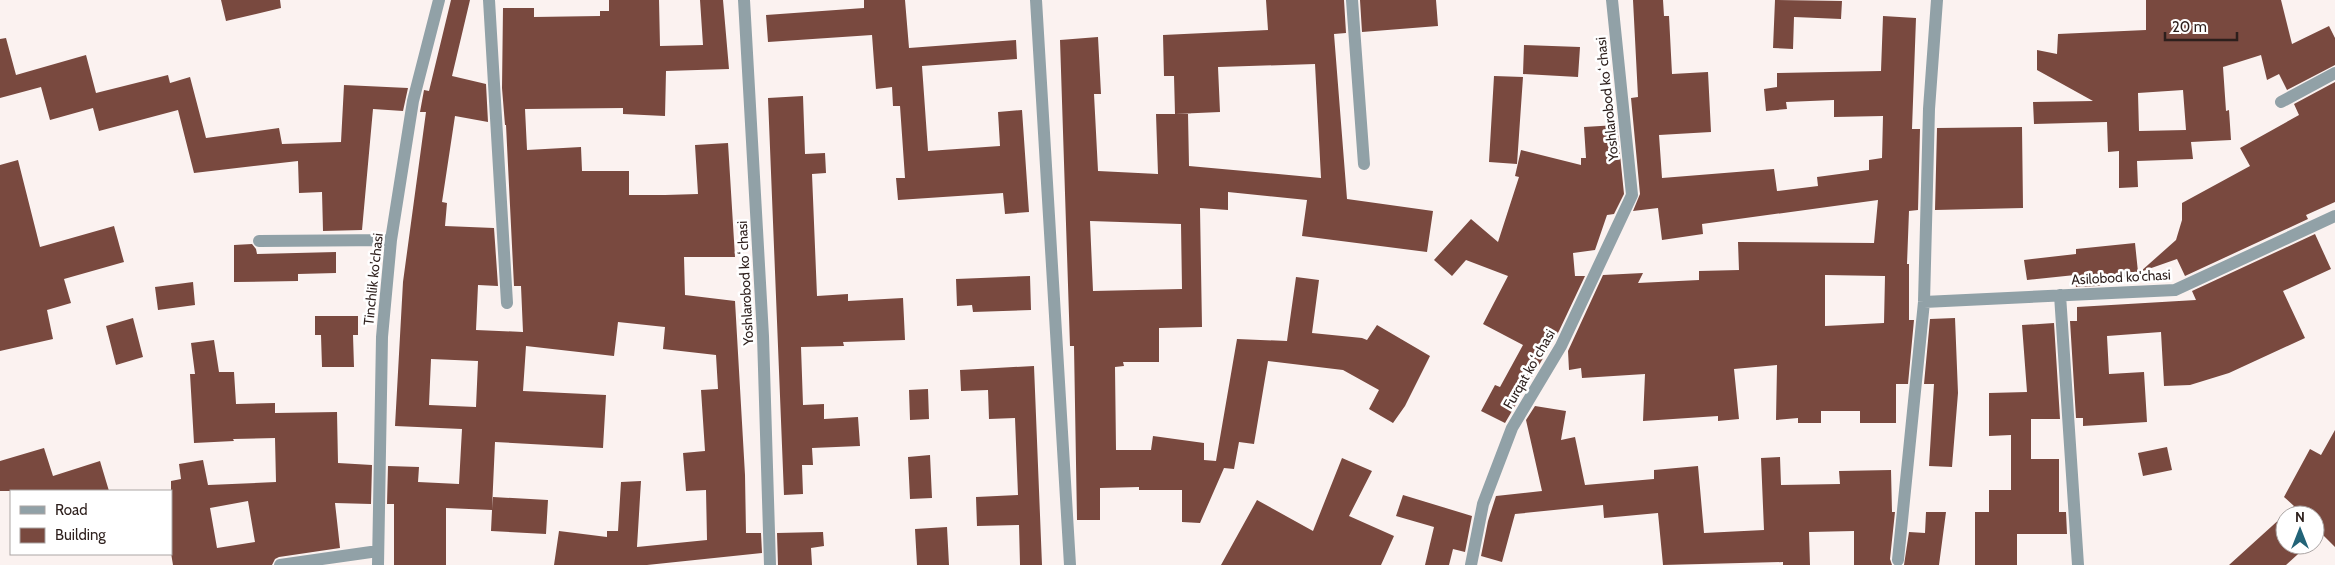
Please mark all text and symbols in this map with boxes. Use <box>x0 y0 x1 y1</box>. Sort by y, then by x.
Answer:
scale bar <box>2165 10 2238 42</box>
text: 20 m <box>2172 18 2207 36</box>
street label: Yoshlarobod koʻchasi <box>1592 36 1623 163</box>
street label: Yoshlarobod koʻchasi <box>733 220 757 347</box>
street label: Tinchlik ko'chasi <box>359 232 387 326</box>
street label: Asilobod ko'chasi <box>2071 265 2171 289</box>
street label: Furqat koʻchasi <box>1499 326 1559 412</box>
legend <box>10 490 172 555</box>
text: Road <box>55 501 88 519</box>
north arrow <box>2275 505 2325 555</box>
text: N <box>2295 508 2305 526</box>
text: Building <box>55 526 106 544</box>

